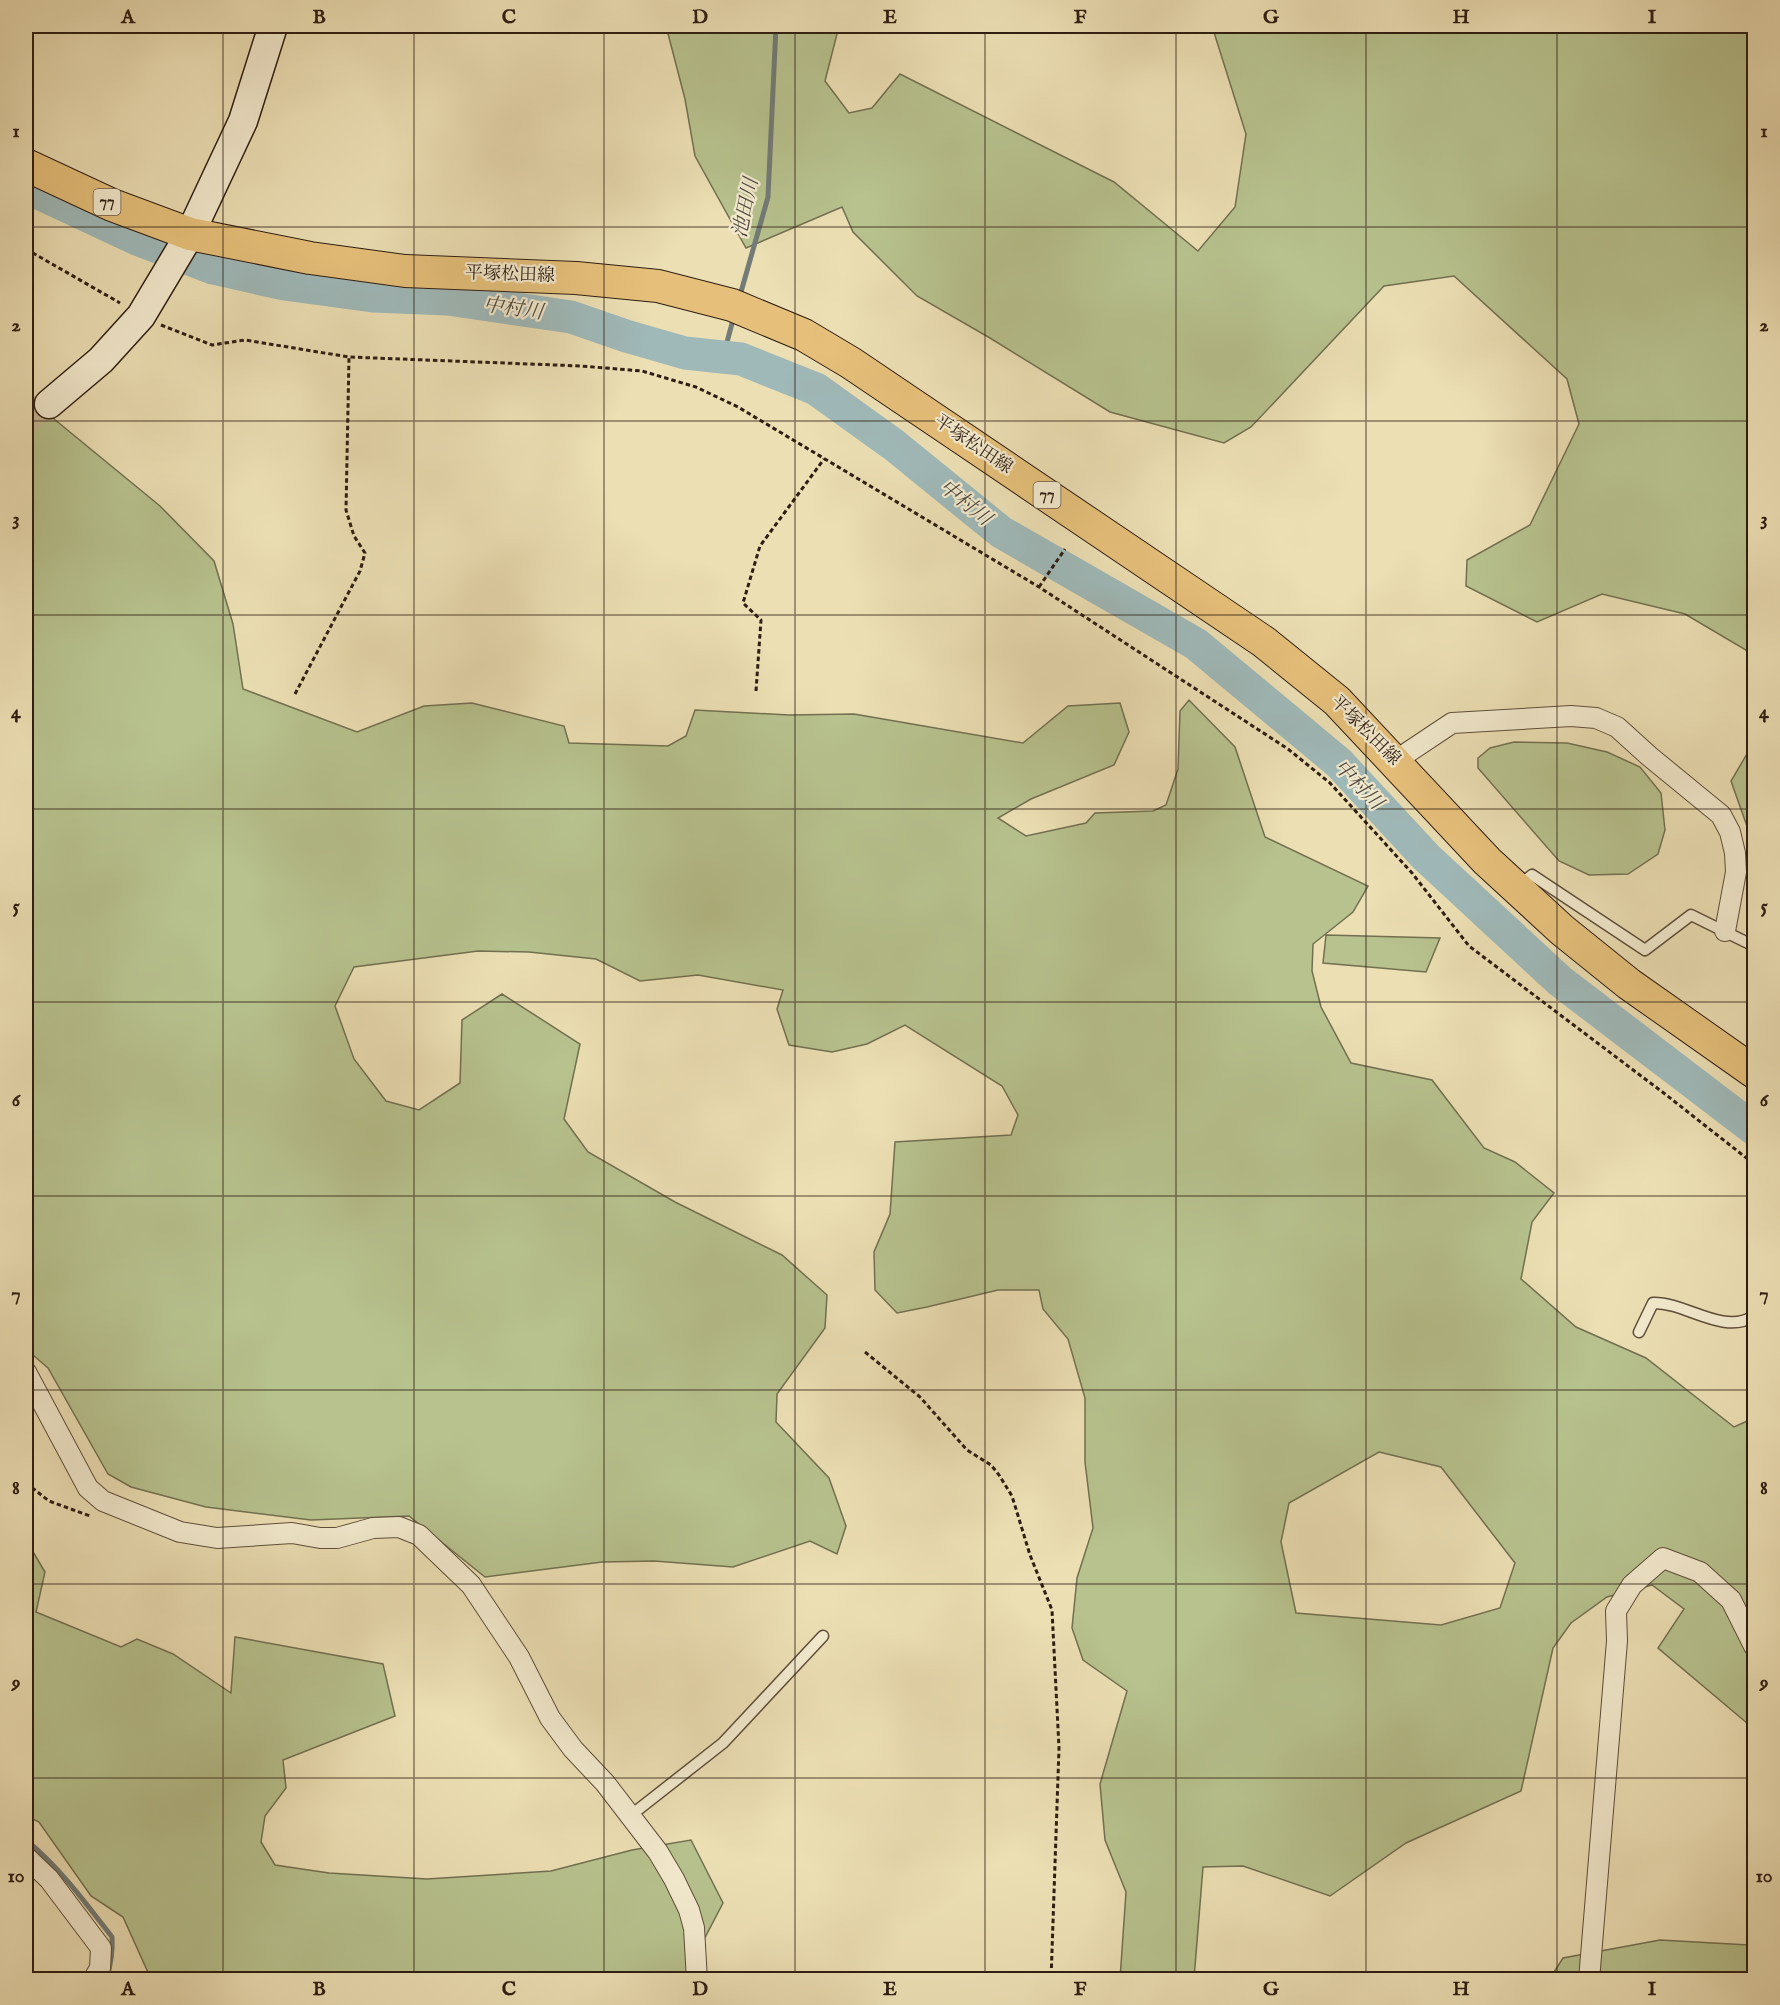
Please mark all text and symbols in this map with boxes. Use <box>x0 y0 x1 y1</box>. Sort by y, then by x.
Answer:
text: A <box>120 5 136 30</box>
text: B <box>312 5 326 30</box>
text: C <box>502 5 516 30</box>
text: D <box>692 5 708 30</box>
text: E <box>883 5 897 30</box>
text: F <box>1074 5 1087 30</box>
text: G <box>1263 5 1280 30</box>
text: H <box>1452 5 1470 30</box>
text: I <box>1648 5 1657 30</box>
text: 1 <box>12 119 20 144</box>
text: 1 <box>1760 119 1768 144</box>
water label: 池田川 <box>728 174 765 240</box>
road number: 77 <box>94 189 120 215</box>
street label: 平塚松田線 <box>465 262 555 288</box>
water label: 中村川 <box>482 292 546 326</box>
text: 2 <box>11 313 21 338</box>
text: 2 <box>1759 313 1769 338</box>
street label: 平塚松田線 <box>929 410 1017 480</box>
water label: 中村川 <box>934 474 998 533</box>
road number: 77 <box>1034 482 1060 508</box>
text: 3 <box>12 507 20 532</box>
text: 3 <box>1760 507 1768 532</box>
street label: 平塚松田線 <box>1325 691 1405 771</box>
text: 4 <box>11 700 22 725</box>
text: 4 <box>1759 700 1770 725</box>
water label: 中村川 <box>1328 755 1389 817</box>
text: 5 <box>12 894 20 919</box>
text: 5 <box>1760 894 1768 919</box>
text: 6 <box>12 1088 22 1113</box>
text: 6 <box>1760 1088 1770 1113</box>
text: 7 <box>11 1282 21 1307</box>
text: 7 <box>1759 1282 1769 1307</box>
text: 8 <box>12 1476 20 1501</box>
text: 8 <box>1760 1476 1768 1501</box>
text: 9 <box>11 1670 21 1695</box>
text: 9 <box>1759 1670 1769 1695</box>
text: 10 <box>7 1864 25 1889</box>
text: 10 <box>1755 1864 1773 1889</box>
text: A <box>120 1977 136 2002</box>
text: B <box>312 1977 326 2002</box>
text: C <box>502 1977 516 2002</box>
text: D <box>692 1977 708 2002</box>
text: E <box>883 1977 897 2002</box>
text: F <box>1074 1977 1087 2002</box>
text: G <box>1263 1977 1280 2002</box>
text: H <box>1452 1977 1470 2002</box>
text: I <box>1648 1977 1657 2002</box>

